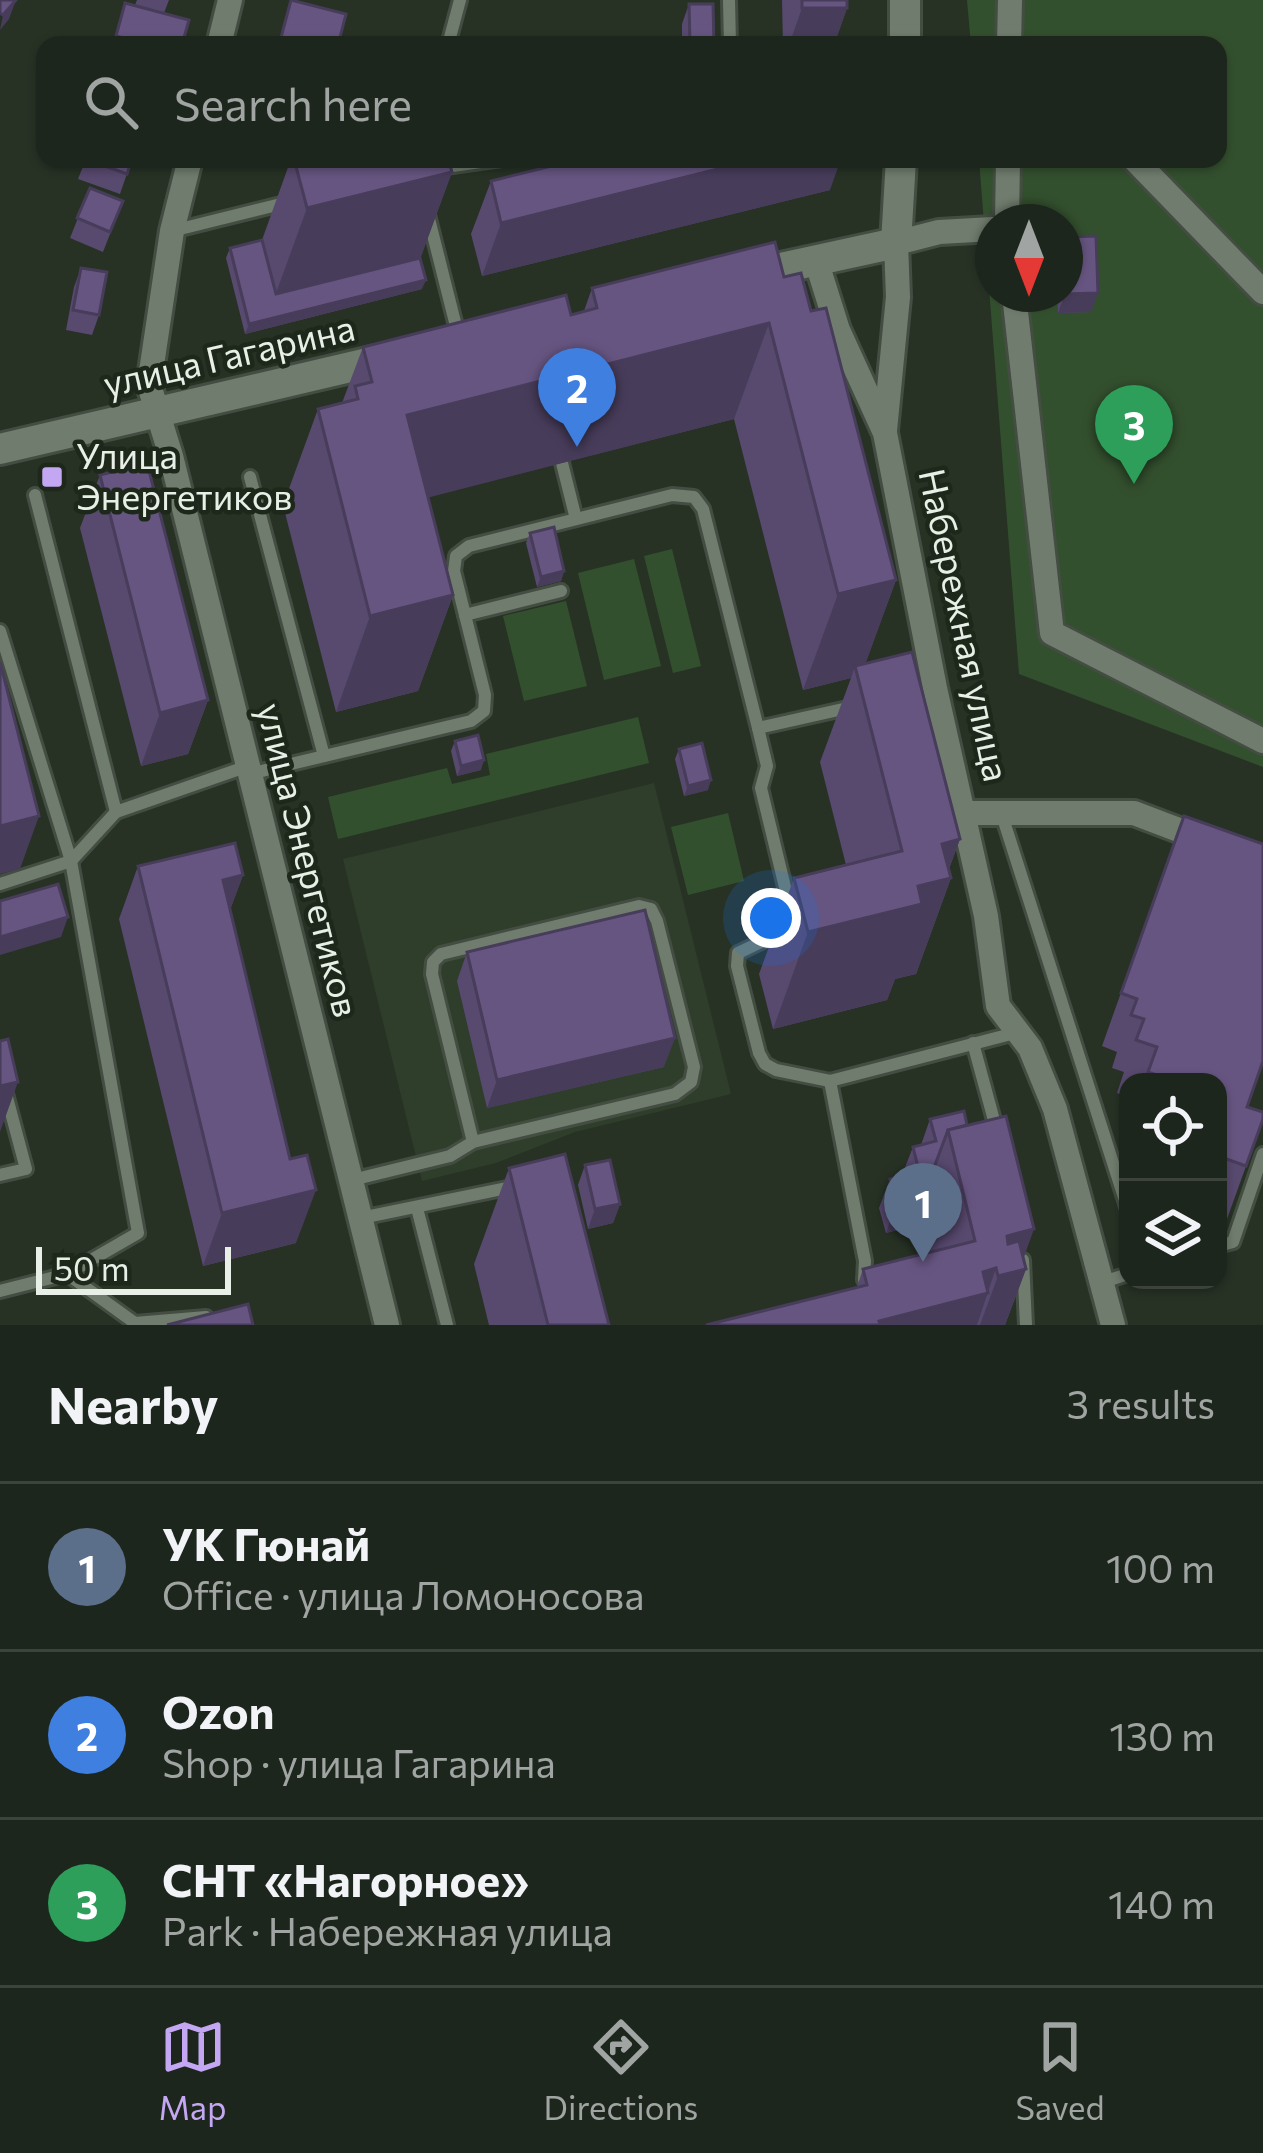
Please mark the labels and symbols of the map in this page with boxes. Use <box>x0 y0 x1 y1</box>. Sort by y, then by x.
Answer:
north arrow <box>975 204 1083 312</box>
street label: улица Гагарина <box>99 304 359 404</box>
pin: 2 <box>538 348 616 447</box>
pin: 3 <box>1095 385 1173 484</box>
place label: Улица Энергетиков <box>76 432 292 517</box>
marker: Улица Энергетиков <box>39 464 65 490</box>
street label: Набережная улица <box>911 464 1021 785</box>
street label: улица Энергетиков <box>250 698 370 1021</box>
your location <box>741 888 801 948</box>
pin: 1 <box>884 1163 962 1262</box>
scale bar <box>36 1241 231 1294</box>

